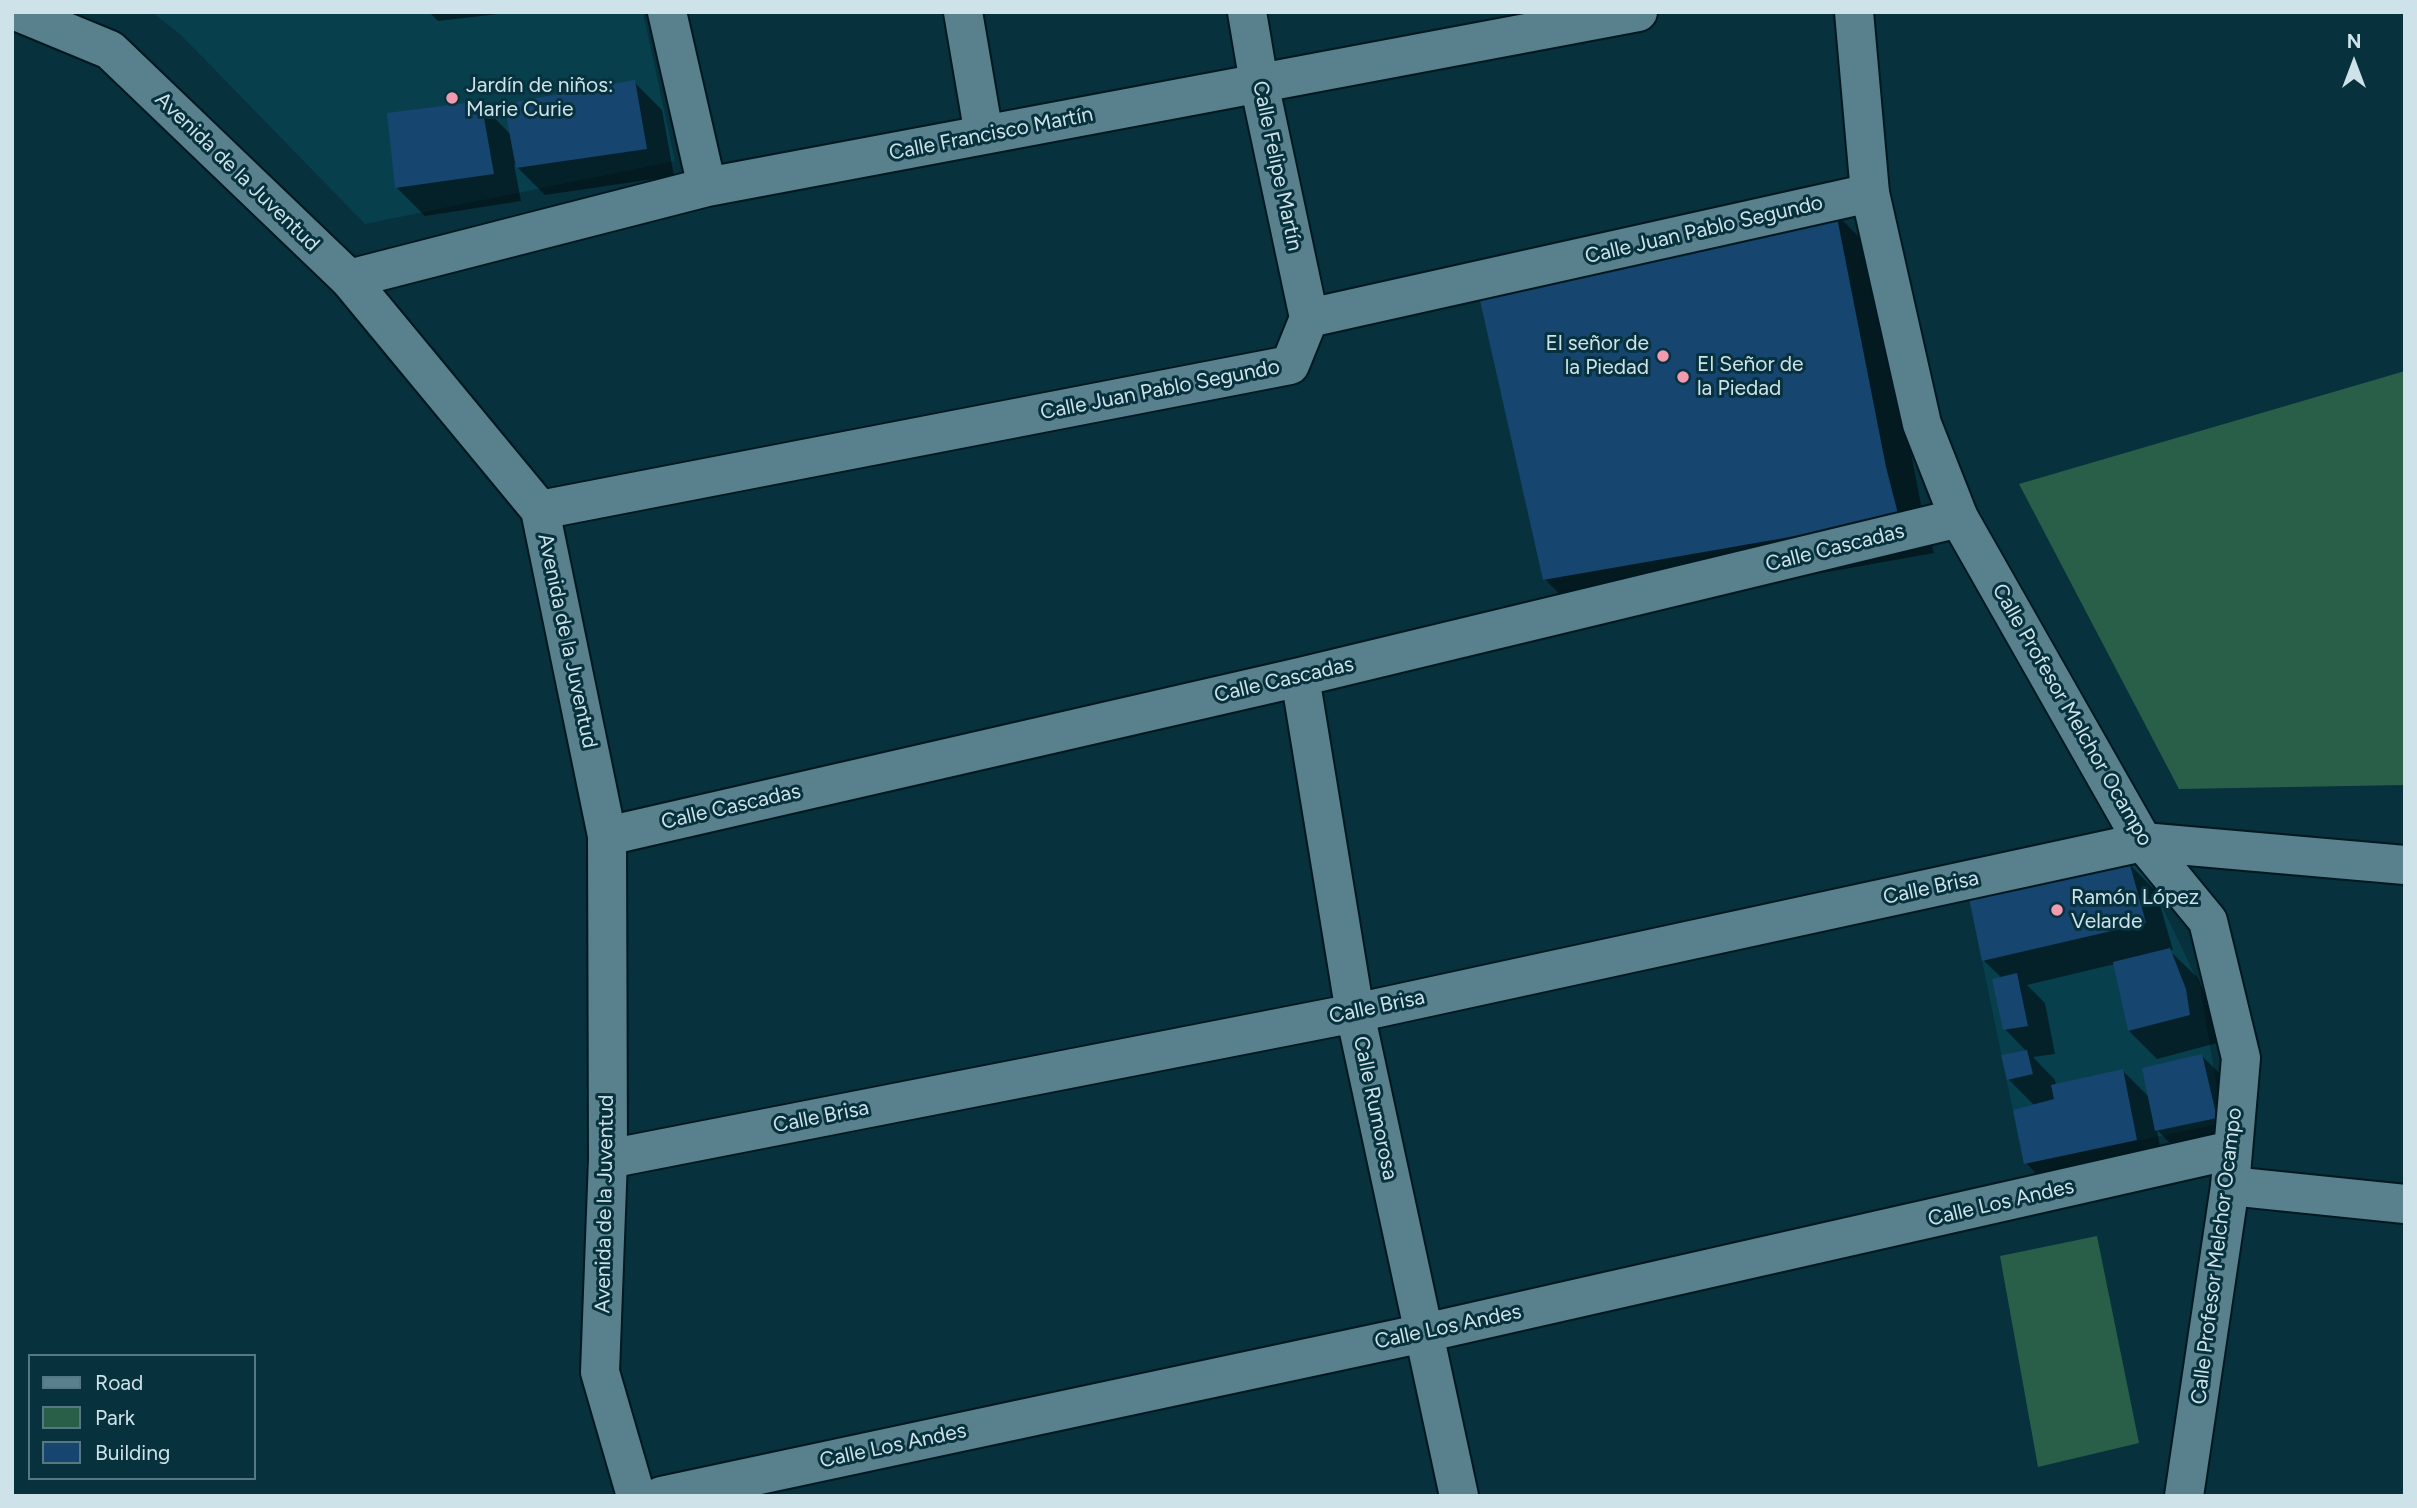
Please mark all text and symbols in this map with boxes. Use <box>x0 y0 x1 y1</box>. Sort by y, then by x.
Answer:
north arrow <box>2319 28 2389 98</box>
text: N <box>2347 30 2361 53</box>
place label: Jardín de niños: Marie Curie <box>466 73 613 123</box>
street label: Calle Felipe Martín <box>1247 79 1307 253</box>
street label: Avenida de la Juventud <box>150 87 324 257</box>
marker: Jardín de niños: Marie Curie <box>444 90 460 106</box>
street label: Calle Francisco Martín <box>887 102 1095 166</box>
street label: Calle Juan Pablo Segundo <box>1583 190 1825 270</box>
place label: El señor de la Piedad <box>1546 331 1649 381</box>
marker: El señor de la Piedad <box>1655 348 1671 364</box>
place label: El Señor de la Piedad <box>1697 352 1804 402</box>
street label: Calle Juan Pablo Segundo <box>1038 354 1282 426</box>
marker: El Señor de la Piedad <box>1675 369 1691 385</box>
street label: Calle Cascadas <box>1763 519 1907 577</box>
street label: Avenida de la Juventud <box>532 531 602 751</box>
street label: Calle Profesor Melchor Ocampo <box>1986 579 2158 851</box>
street label: Calle Cascadas <box>1212 652 1356 708</box>
street label: Calle Cascadas <box>659 779 803 835</box>
street label: Calle Brisa <box>1881 866 1981 910</box>
place label: Ramón López Velarde <box>2071 885 2199 935</box>
marker: Ramón López Velarde <box>2049 902 2065 918</box>
street label: Calle Brisa <box>1327 985 1427 1029</box>
street label: Calle Rumorosa <box>1347 1034 1403 1182</box>
street label: Avenida de la Juventud <box>590 1094 620 1314</box>
street label: Calle Brisa <box>771 1095 871 1139</box>
street label: Calle Profesor Melchor Ocampo <box>2186 1106 2248 1406</box>
street label: Calle Los Andes <box>1925 1174 2077 1232</box>
street label: Calle Los Andes <box>1372 1299 1524 1355</box>
legend <box>28 1354 256 1480</box>
text: Road <box>95 1370 143 1395</box>
text: Park <box>95 1405 135 1430</box>
street label: Calle Los Andes <box>817 1418 969 1474</box>
text: Building <box>95 1440 170 1465</box>

